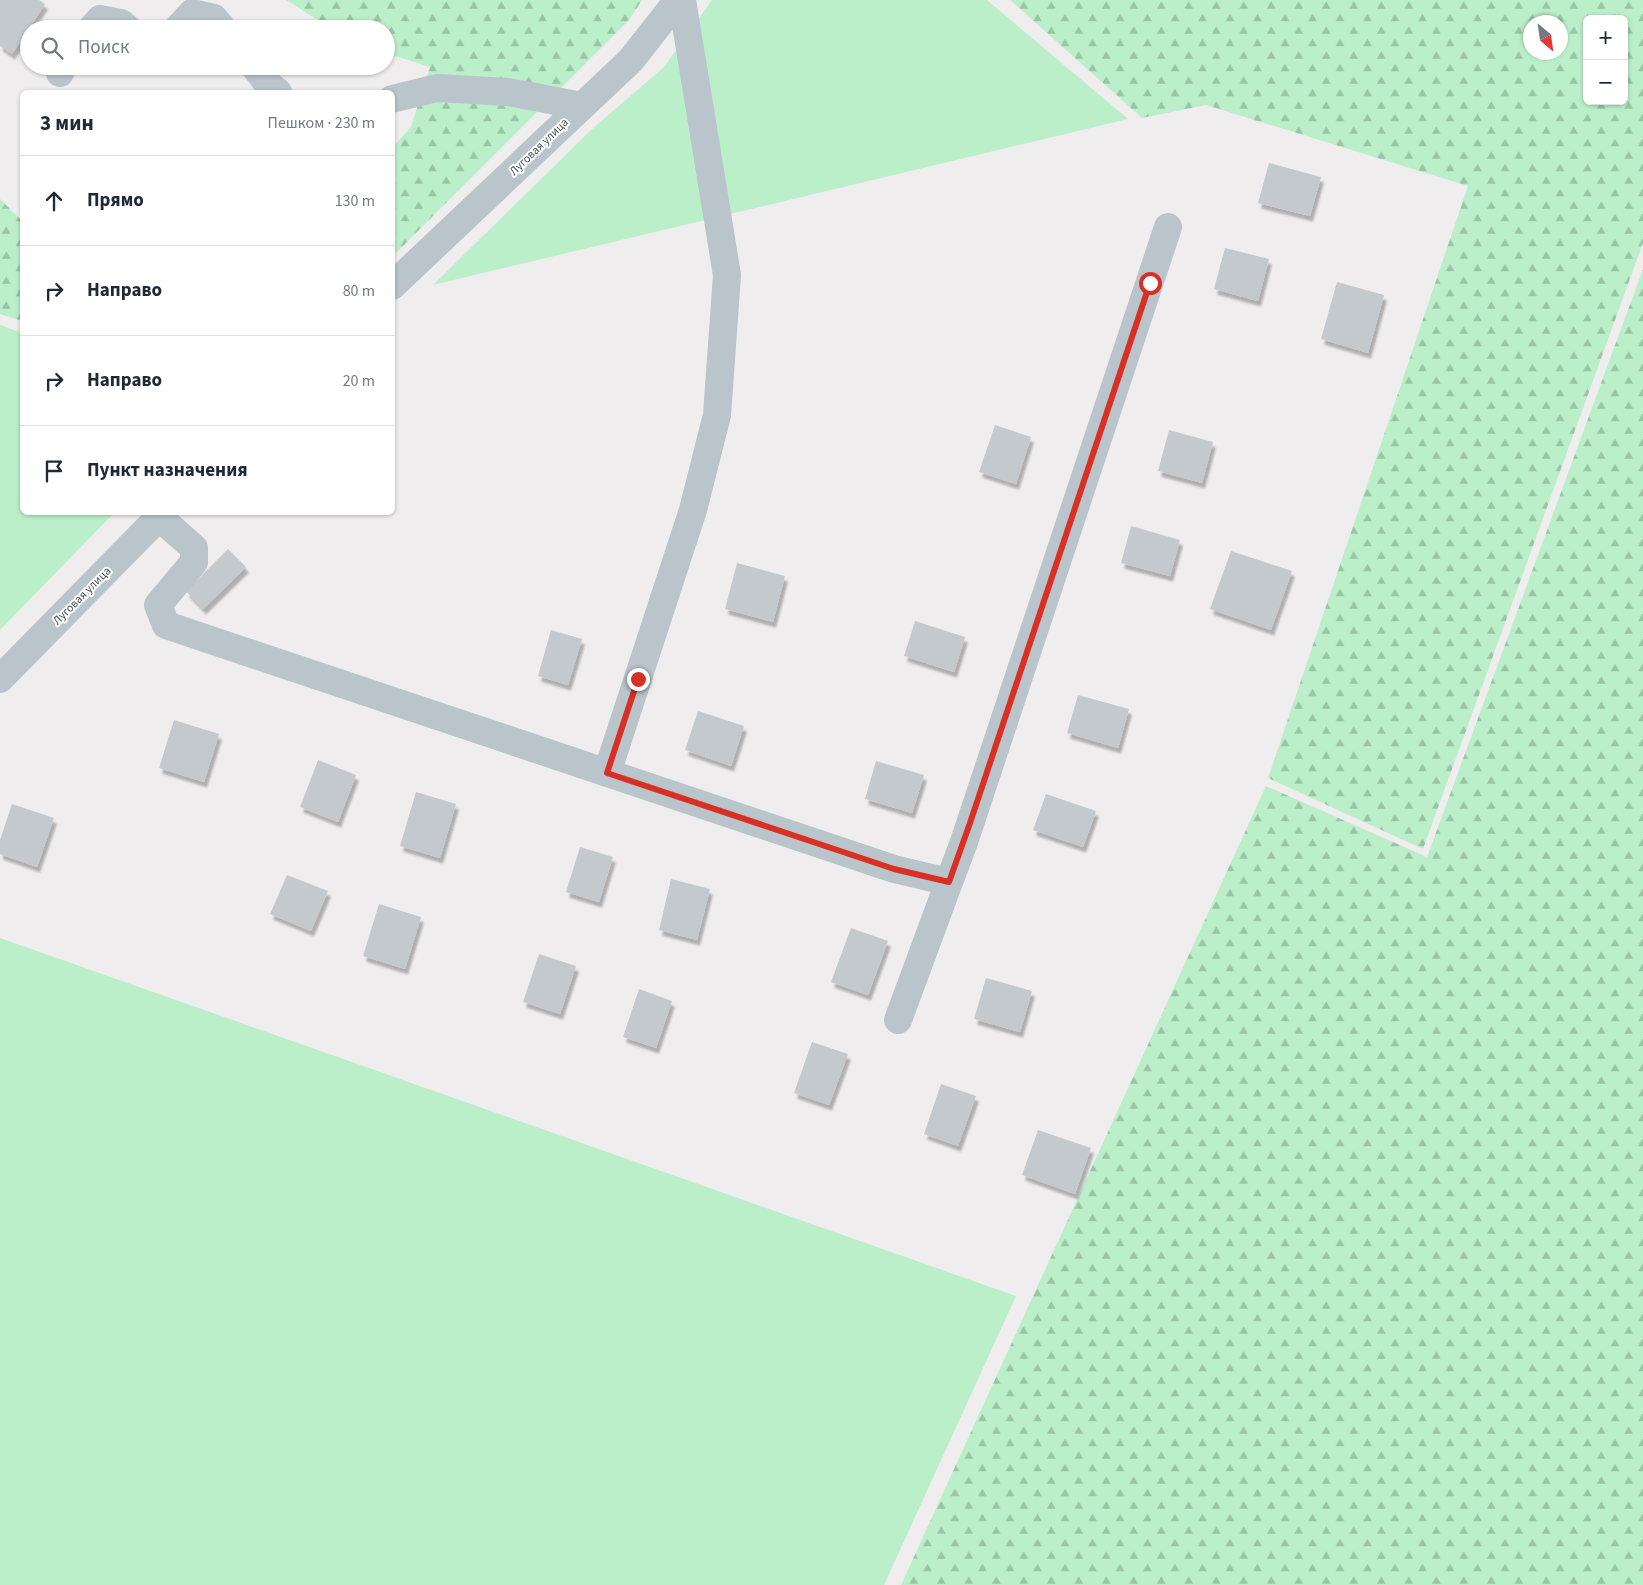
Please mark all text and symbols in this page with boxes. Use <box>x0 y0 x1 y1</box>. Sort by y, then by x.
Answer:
north arrow <box>1523 15 1568 60</box>
map controls <box>1583 15 1628 105</box>
button: + <box>1583 15 1628 60</box>
search box <box>20 20 395 75</box>
icon: search <box>38 34 66 62</box>
text: Поиск <box>78 34 129 61</box>
button: − <box>1583 60 1628 105</box>
text: 3 мин <box>40 108 94 138</box>
text: Пешком · 230 m <box>268 112 375 134</box>
street label: Луговая улица <box>506 114 572 180</box>
icon: ahead <box>40 187 68 215</box>
text: Прямо <box>87 187 144 214</box>
text: 130 m <box>335 190 375 212</box>
route start <box>1139 272 1162 295</box>
icon: right <box>40 277 68 305</box>
text: Направо <box>87 277 162 304</box>
text: 80 m <box>343 280 375 302</box>
icon: right <box>40 367 68 395</box>
text: Направо <box>87 367 162 394</box>
text: 20 m <box>343 370 375 392</box>
icon: arrive <box>40 457 68 485</box>
text: Пункт назначения <box>87 457 248 484</box>
street label: Луговая улица <box>49 563 115 629</box>
route end <box>627 668 650 691</box>

